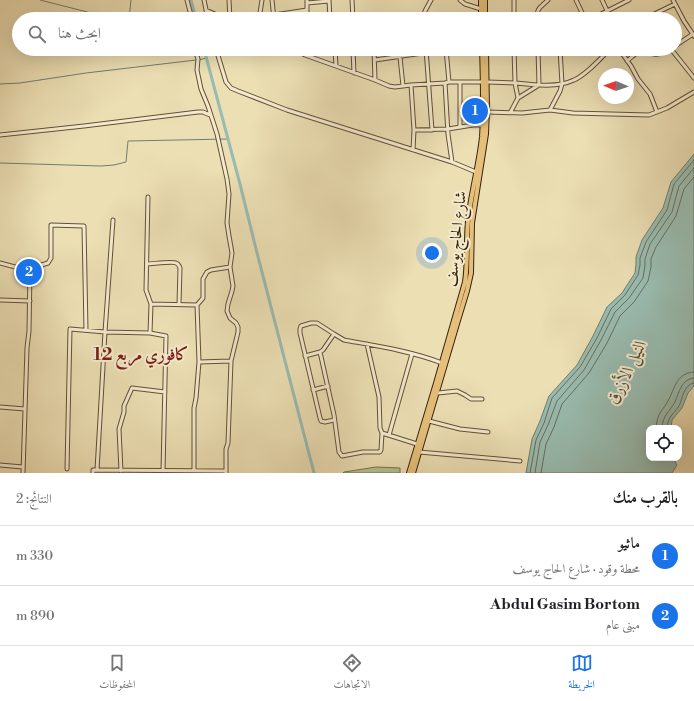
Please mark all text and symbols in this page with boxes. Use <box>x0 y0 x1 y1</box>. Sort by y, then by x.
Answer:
search box <box>12 12 682 56</box>
icon: search <box>26 23 48 45</box>
text: ابحث هنا <box>58 24 101 43</box>
north arrow <box>598 68 634 104</box>
pin: 1 <box>462 96 488 126</box>
street label: شارع الحاج يوسف <box>441 190 475 288</box>
your location <box>422 243 442 263</box>
pin: 2 <box>16 257 42 287</box>
water label: النيل الأزرق <box>601 336 652 408</box>
district label: كافوري مربع 12 <box>93 344 189 370</box>
map controls <box>646 425 682 461</box>
button: locate <box>646 425 682 461</box>
text: بالقرب منك <box>612 487 678 509</box>
text: النتائج: 2 <box>16 491 52 507</box>
text: ماثيو <box>618 534 640 553</box>
text: 330 m <box>16 548 53 564</box>
text: 1 <box>662 548 668 564</box>
text: محطة وقود · شارع الحاج يوسف <box>513 561 640 577</box>
text: Abdul Gasim Bortom <box>490 595 640 614</box>
text: 890 m <box>16 608 55 624</box>
text: 2 <box>661 608 669 624</box>
text: مبنى عام <box>606 617 640 633</box>
tab: المحفوظات <box>99 652 135 695</box>
tab: الاتجاهات <box>333 652 370 695</box>
tab: الخريطة <box>568 652 595 695</box>

